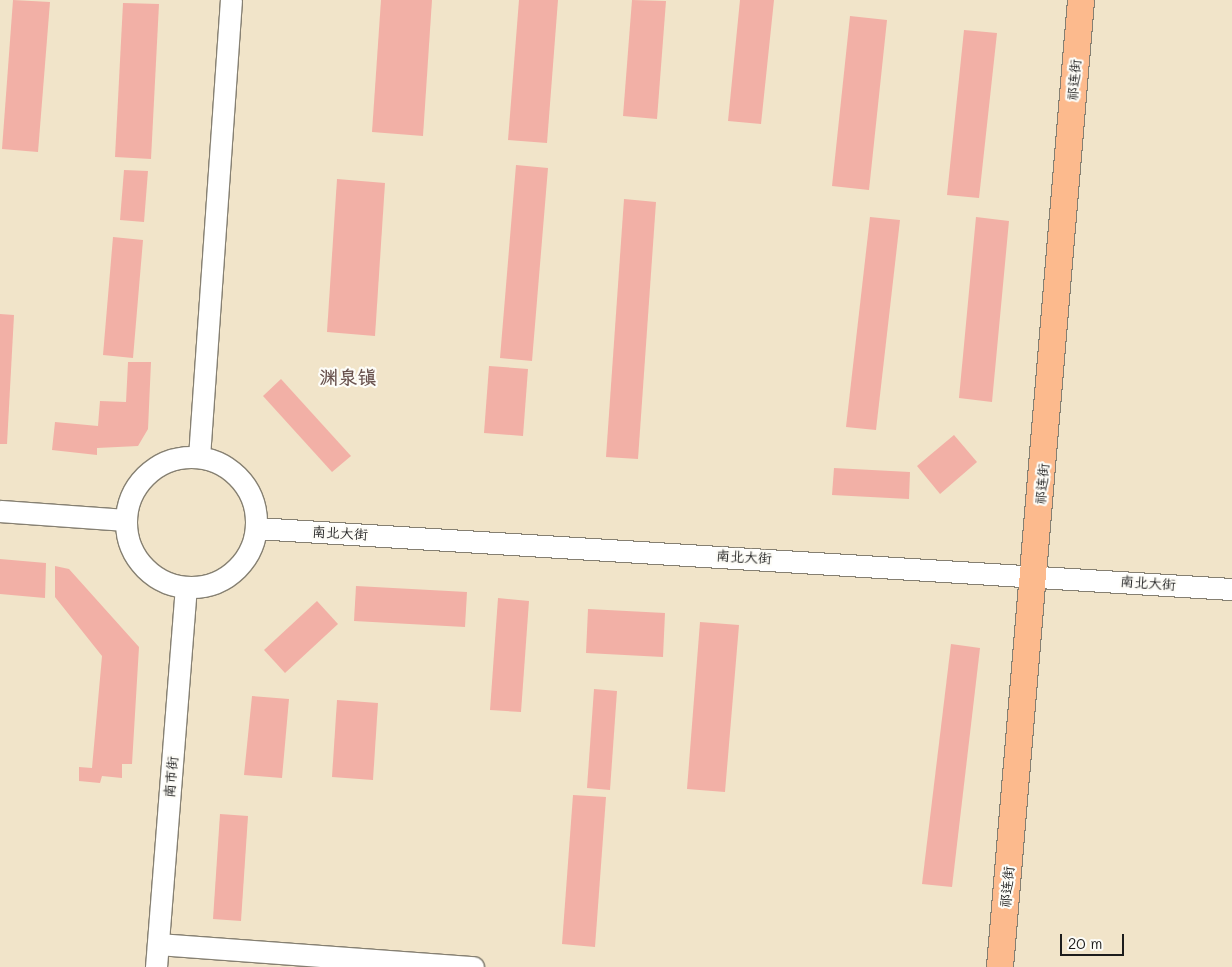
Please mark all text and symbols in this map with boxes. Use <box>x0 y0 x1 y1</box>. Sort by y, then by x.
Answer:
street label: 祁连街 <box>1064 58 1084 102</box>
district label: 渊泉镇 <box>320 366 376 388</box>
street label: 祁连街 <box>1032 462 1052 506</box>
street label: 南北大街 <box>312 523 368 543</box>
street label: 南北大街 <box>716 547 772 567</box>
street label: 南北大街 <box>1119 573 1177 593</box>
street label: 南市街 <box>161 755 181 799</box>
street label: 祁连街 <box>997 865 1017 909</box>
scale bar <box>1062 924 1126 956</box>
text: 20 m <box>1068 933 1102 953</box>

